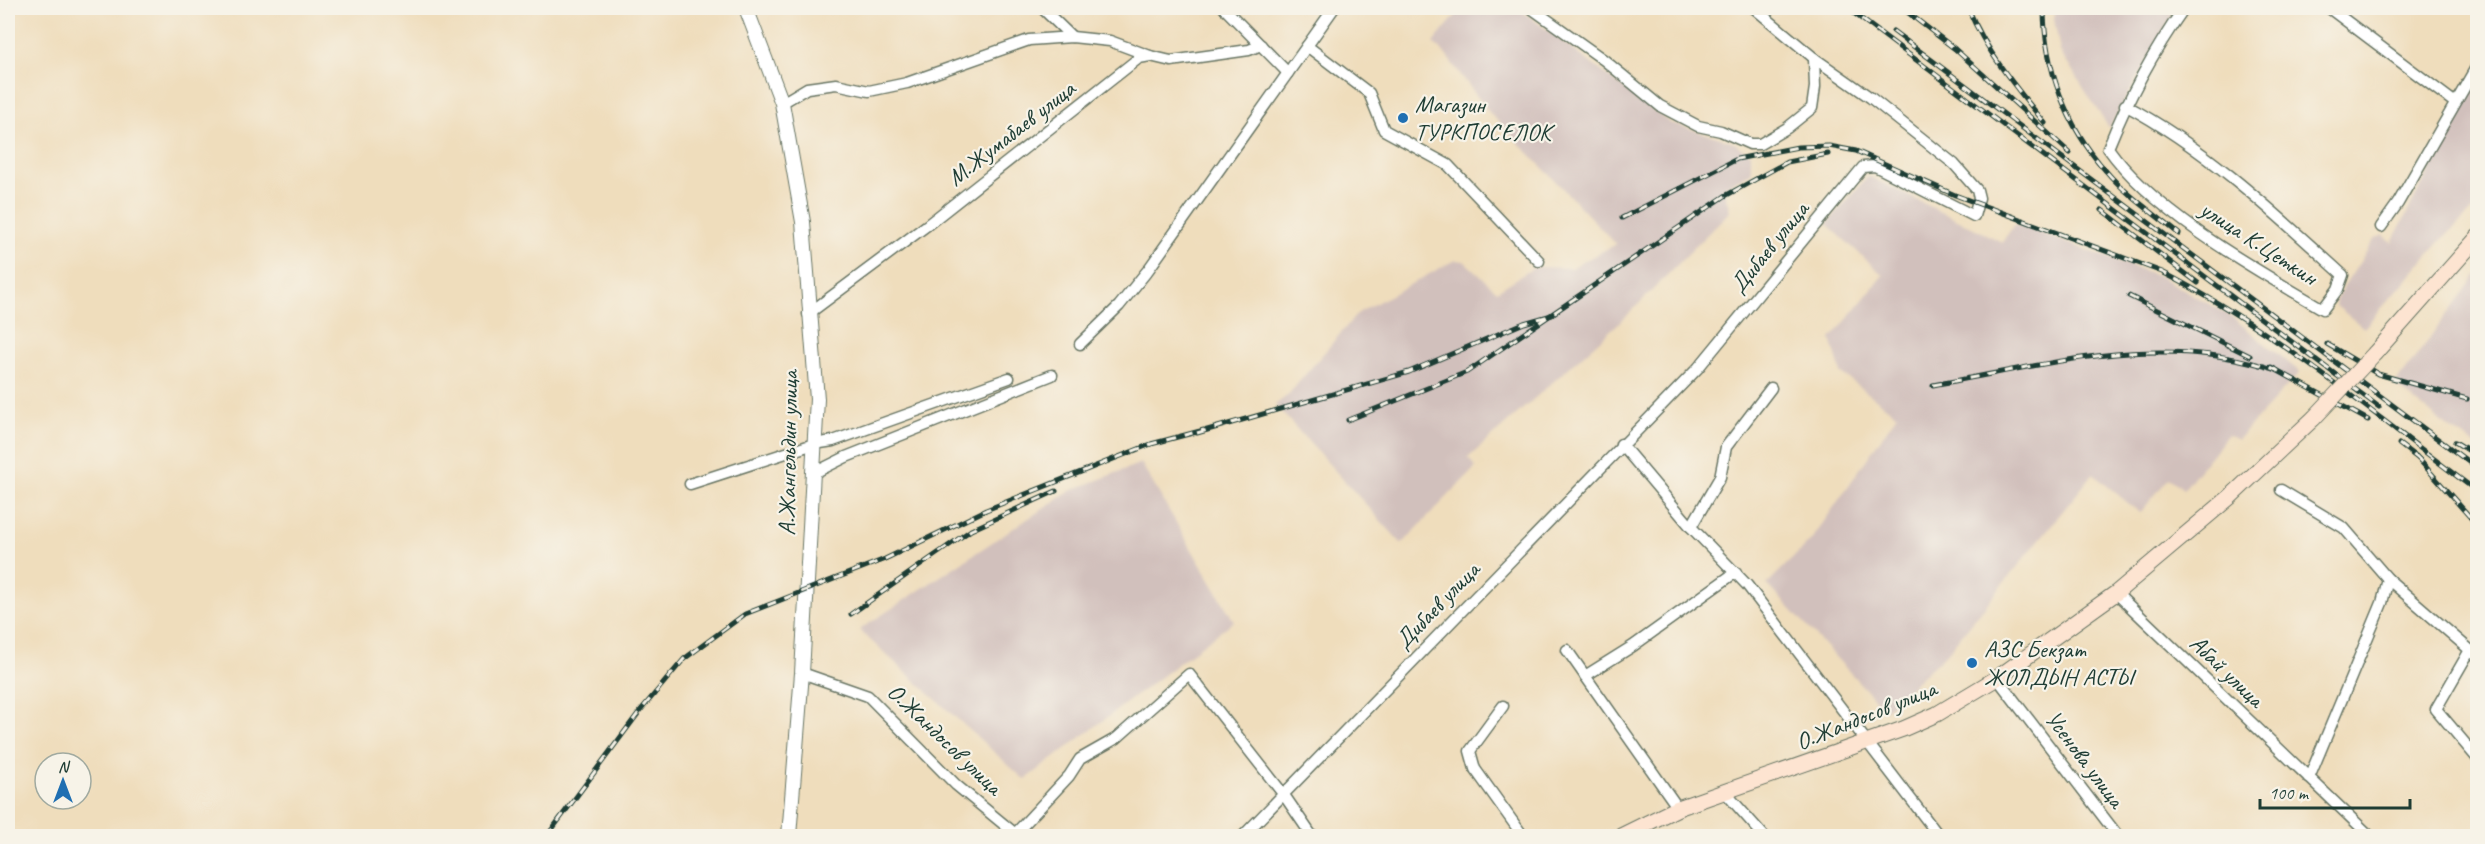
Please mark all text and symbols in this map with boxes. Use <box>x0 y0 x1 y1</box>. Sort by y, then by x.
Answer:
street label: М.Жумабаев улица <box>941 73 1082 192</box>
place label: Магазин ТУРКПОСЕЛОК <box>1415 89 1556 147</box>
marker: Магазин ТУРКПОСЕЛОК <box>1396 111 1410 125</box>
street label: Дибаев улица <box>1723 193 1816 299</box>
street label: улица К.Цеткин <box>2193 193 2325 293</box>
street label: А.Жангельдин улица <box>772 368 804 536</box>
street label: Дибаев улица <box>1388 554 1487 655</box>
street label: Абай улица <box>2184 628 2272 715</box>
place label: АЗС Бекзат ЖОЛДЫН АСТЫ <box>1984 634 2137 692</box>
marker: АЗС Бекзат ЖОЛДЫН АСТЫ <box>1965 656 1979 670</box>
street label: О.Жандосов улица <box>1791 672 1943 757</box>
street label: О.Жандосов улица <box>881 677 1010 803</box>
street label: Усенова улица <box>2039 704 2133 815</box>
north arrow <box>33 751 93 811</box>
text: N <box>58 757 71 777</box>
scale bar <box>2260 772 2410 810</box>
text: 100 m <box>2269 782 2310 804</box>

